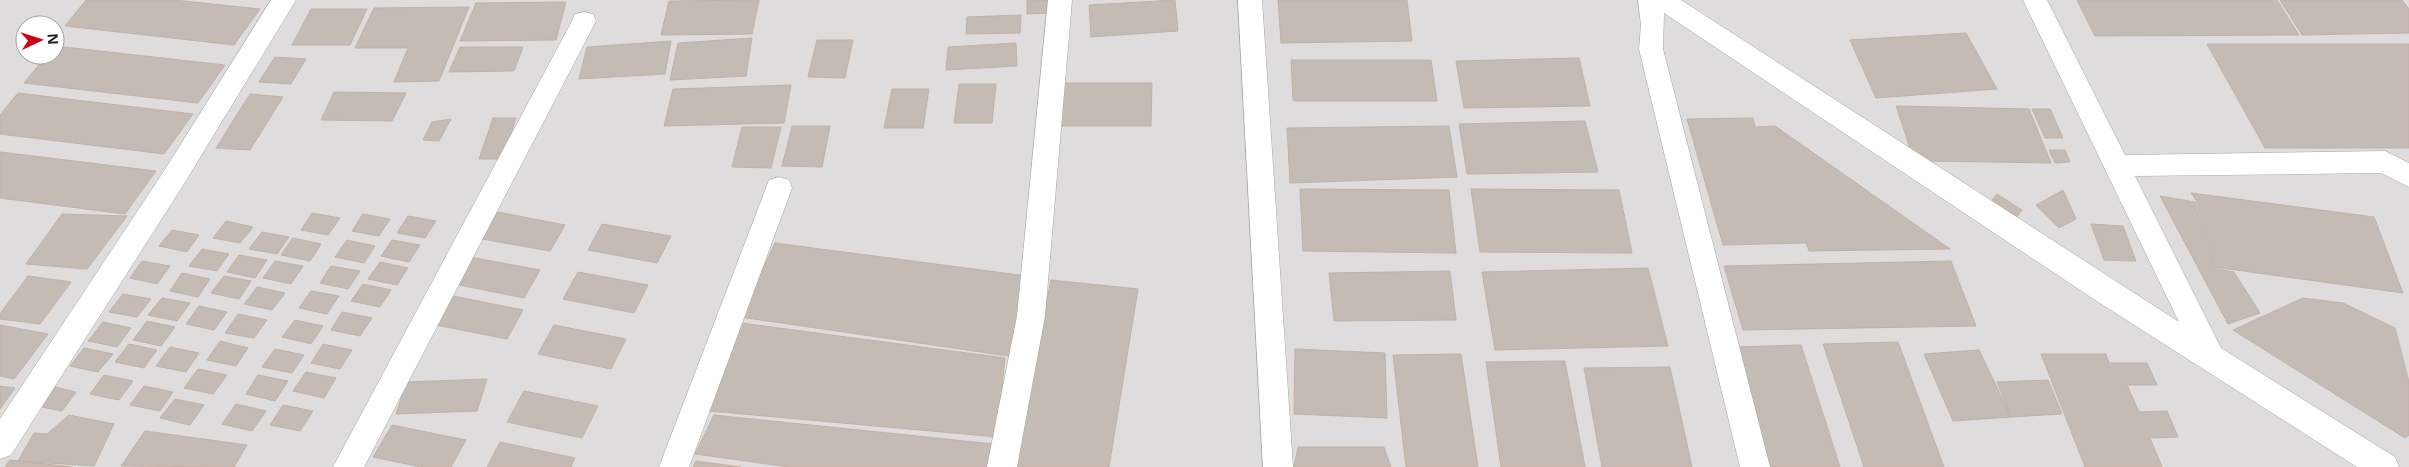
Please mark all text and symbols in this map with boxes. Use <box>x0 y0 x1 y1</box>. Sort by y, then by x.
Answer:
north arrow <box>15 15 65 65</box>
text: N <box>44 33 63 45</box>

